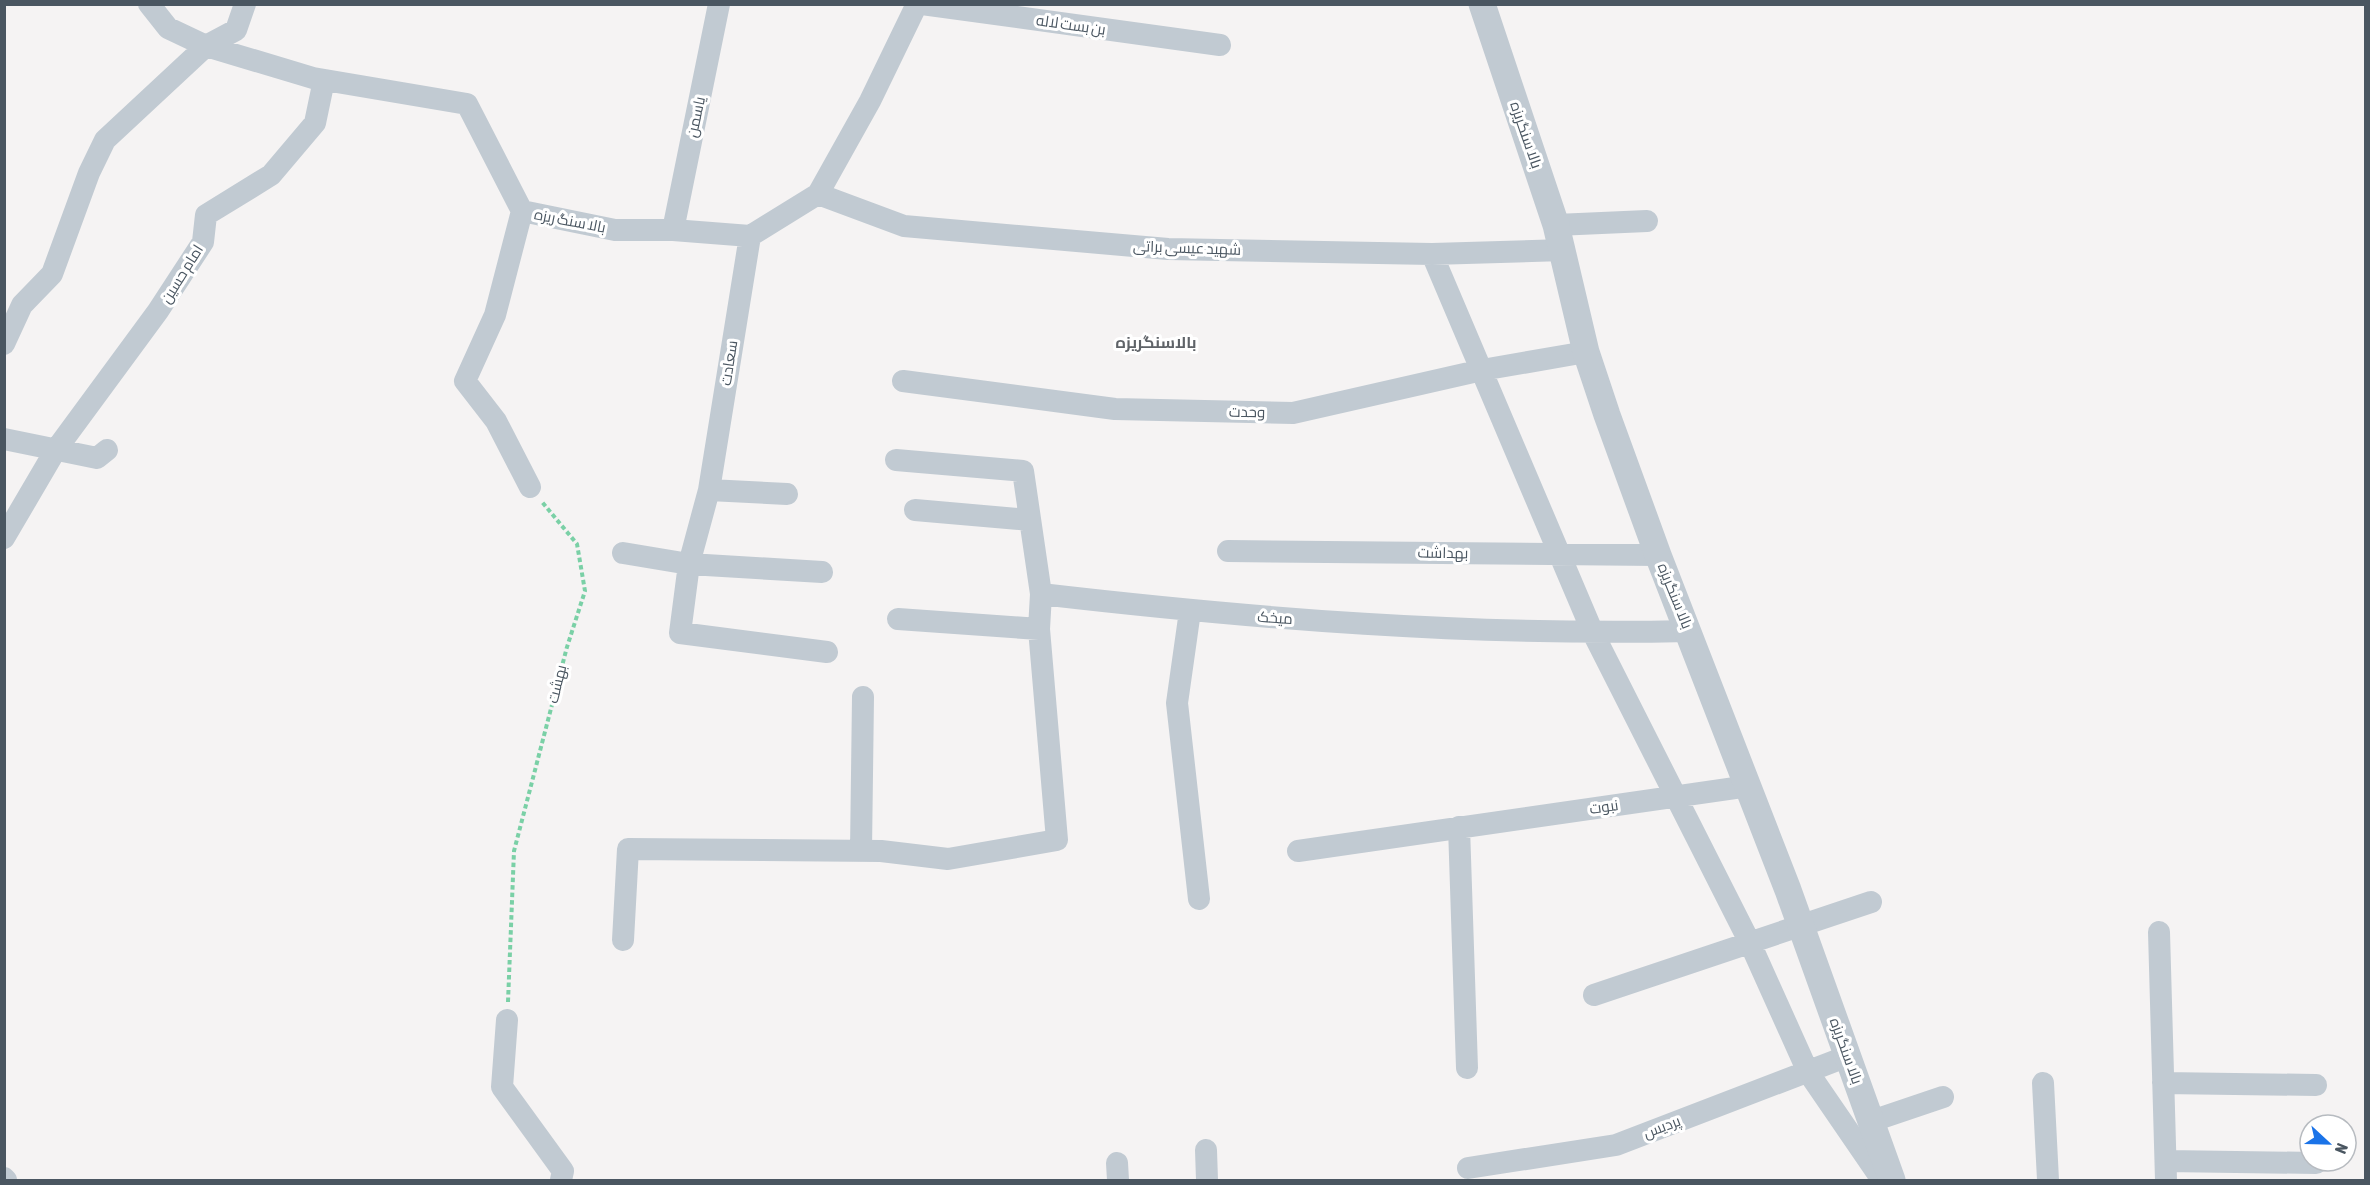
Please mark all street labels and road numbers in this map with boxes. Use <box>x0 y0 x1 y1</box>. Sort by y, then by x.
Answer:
street label: بن بست لاله <box>1035 11 1107 40</box>
street label: یاسمن <box>683 95 710 139</box>
street label: بالا سنگریزه <box>1506 99 1546 171</box>
street label: بالا سنگ ریزه <box>533 205 607 237</box>
street label: شهید عیسی براتی <box>1133 237 1241 260</box>
street label: امام حسین <box>157 241 208 307</box>
street label: سعادت <box>717 339 740 387</box>
street label: وحدت <box>1229 403 1265 421</box>
street label: بهداشت <box>1418 544 1468 563</box>
street label: بالا سنگریزه <box>1654 560 1696 632</box>
street label: میخک <box>1257 608 1293 627</box>
street label: بهشت <box>544 663 571 705</box>
street label: نبوت <box>1588 796 1620 818</box>
street label: بالا سنگریزه <box>1826 1015 1866 1087</box>
street label: پردیس <box>1641 1112 1684 1143</box>

